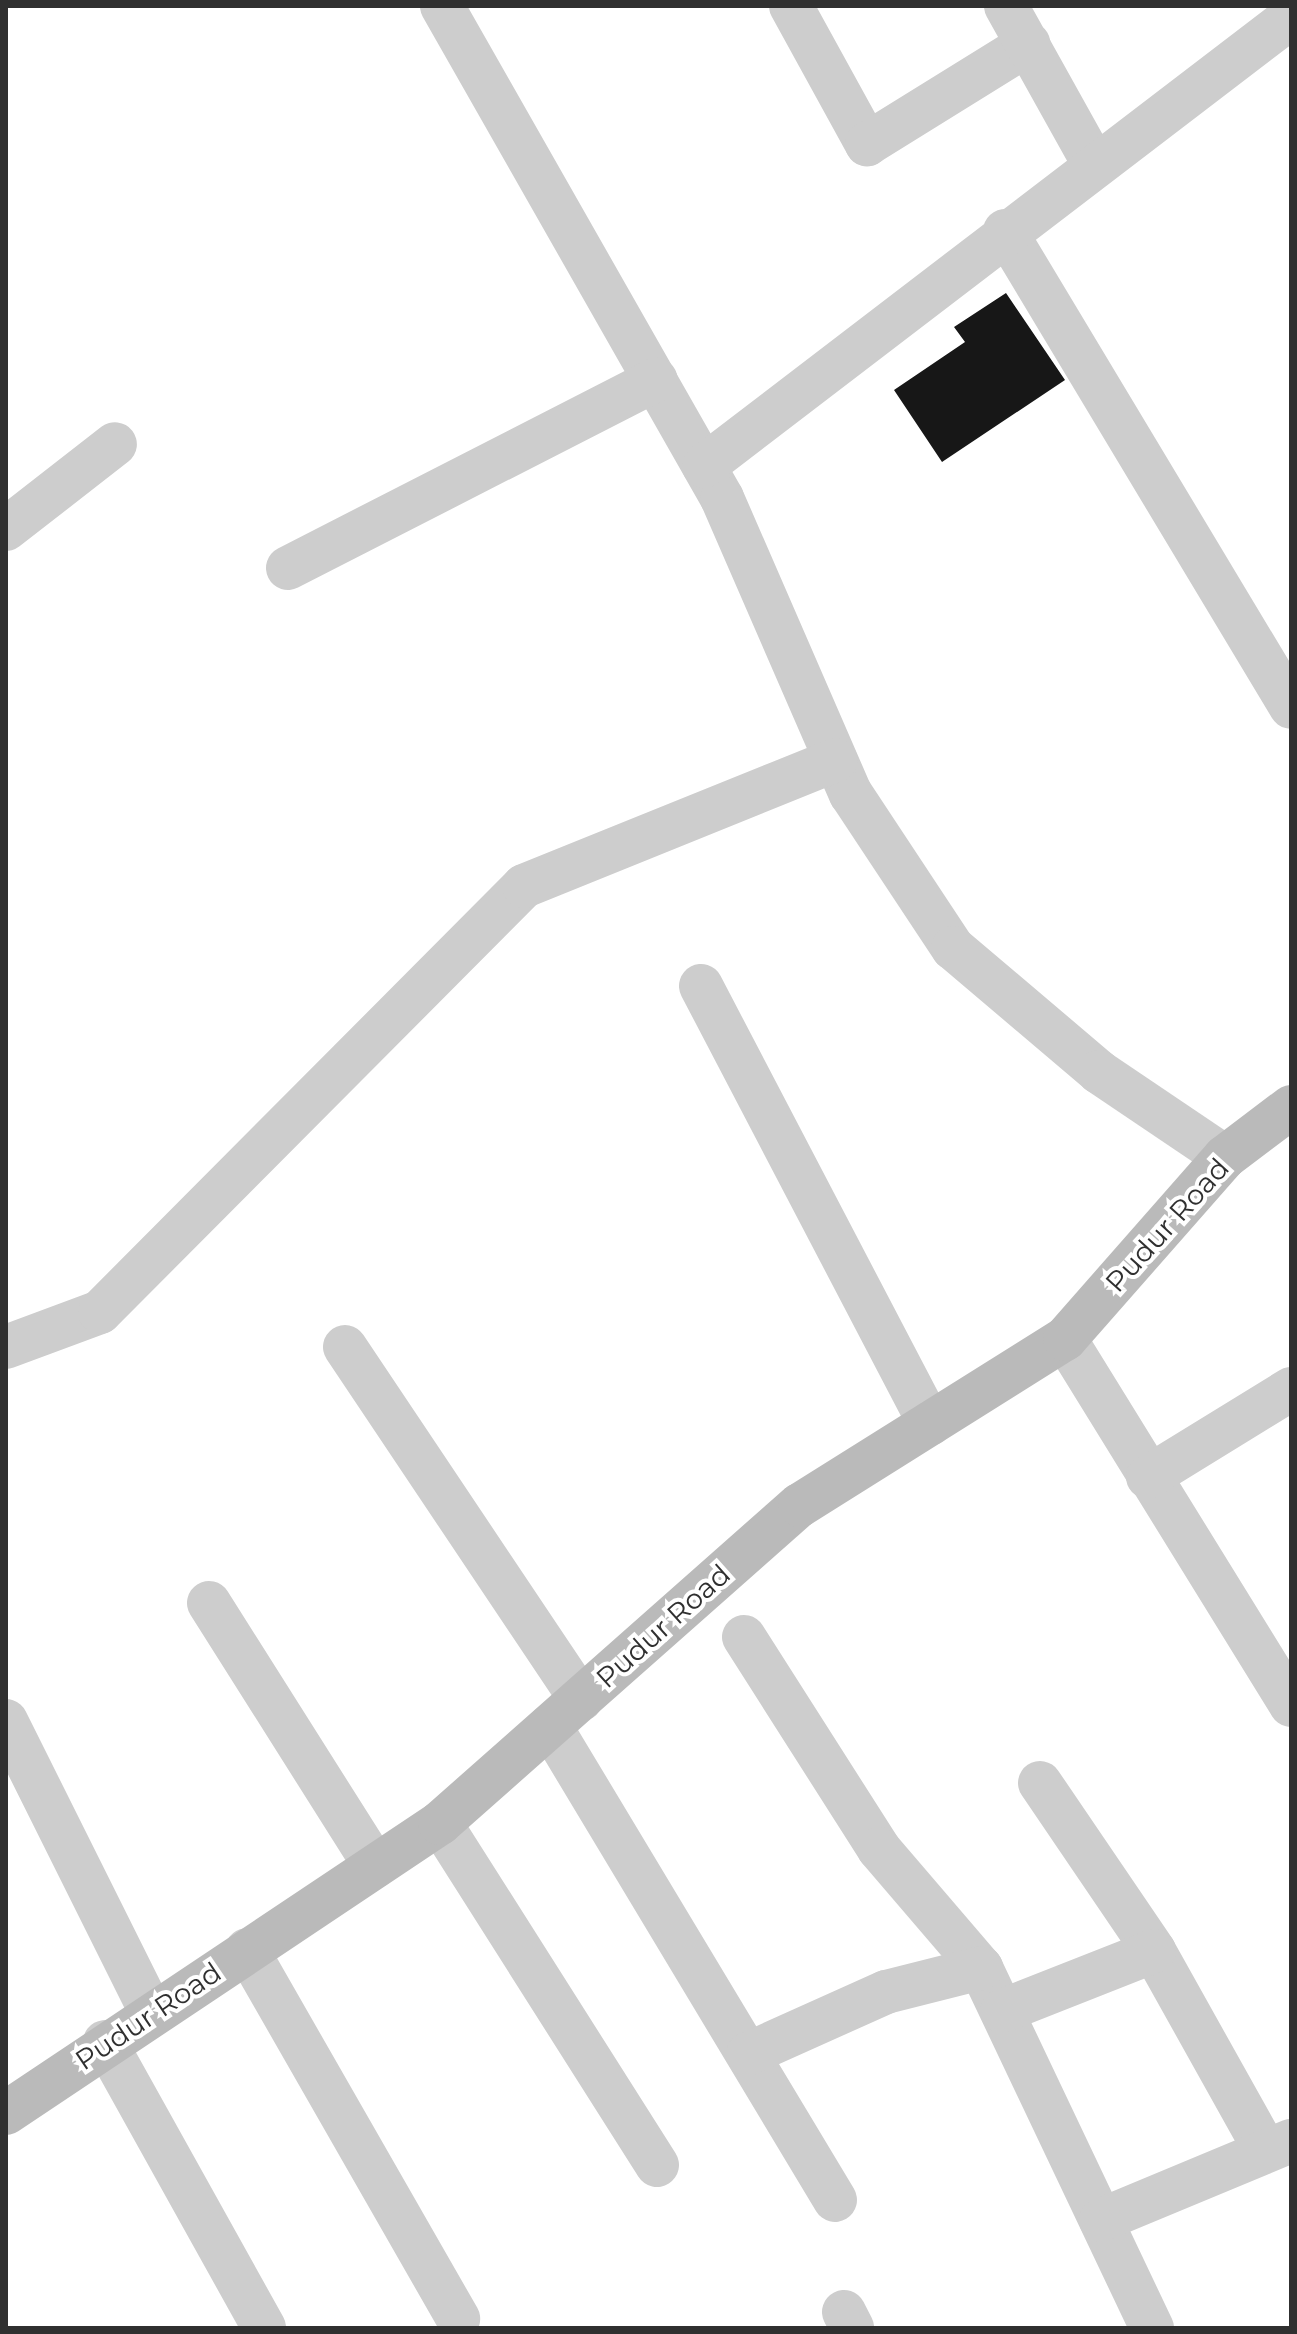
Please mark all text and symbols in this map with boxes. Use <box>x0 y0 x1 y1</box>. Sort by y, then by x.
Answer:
street label: Pudur Road <box>1098 1151 1236 1299</box>
street label: Pudur Road <box>589 1557 737 1695</box>
street label: Pudur Road <box>69 1955 227 2077</box>

